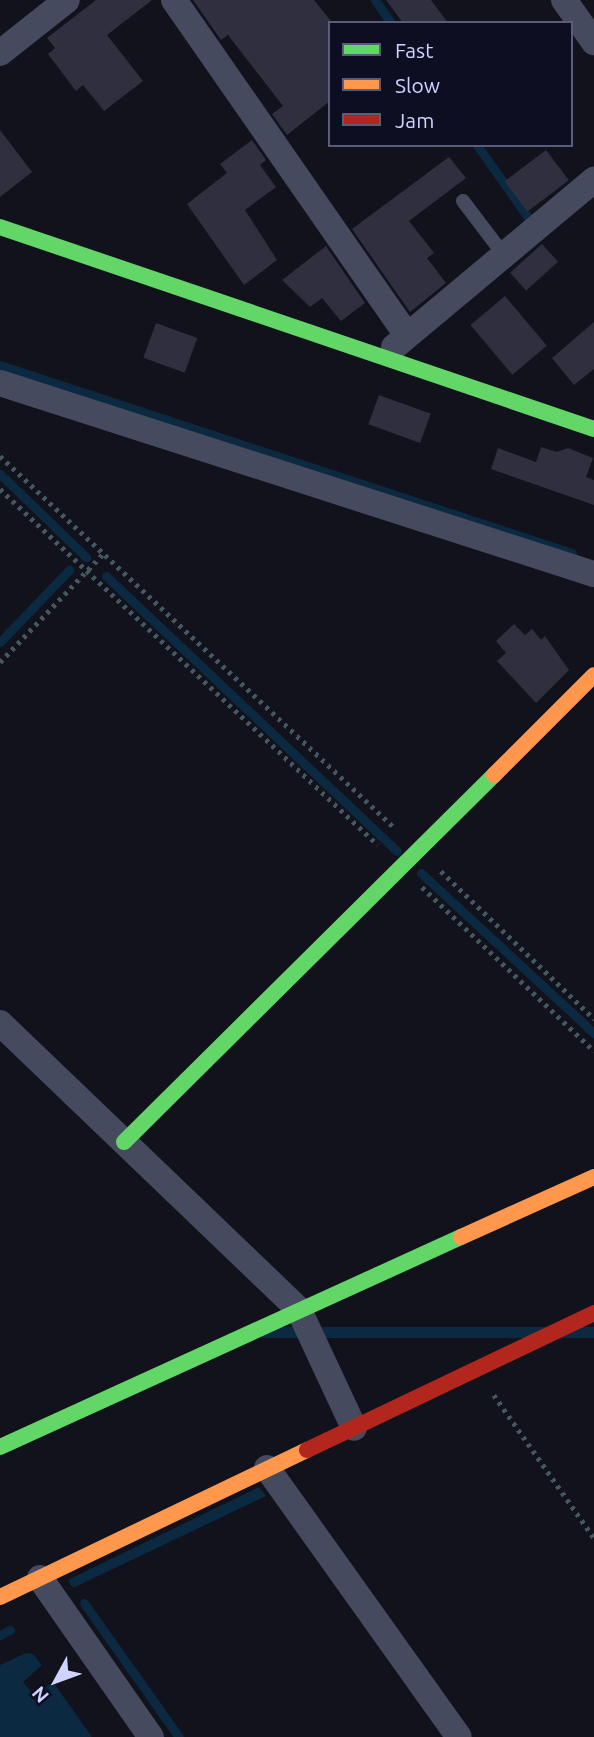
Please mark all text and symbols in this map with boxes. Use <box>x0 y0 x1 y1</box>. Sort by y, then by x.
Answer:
legend <box>328 21 573 147</box>
text: Fast <box>395 38 433 62</box>
text: Slow <box>395 73 440 97</box>
text: Jam <box>395 108 434 132</box>
north arrow <box>21 1646 91 1716</box>
text: N <box>27 1682 53 1707</box>

